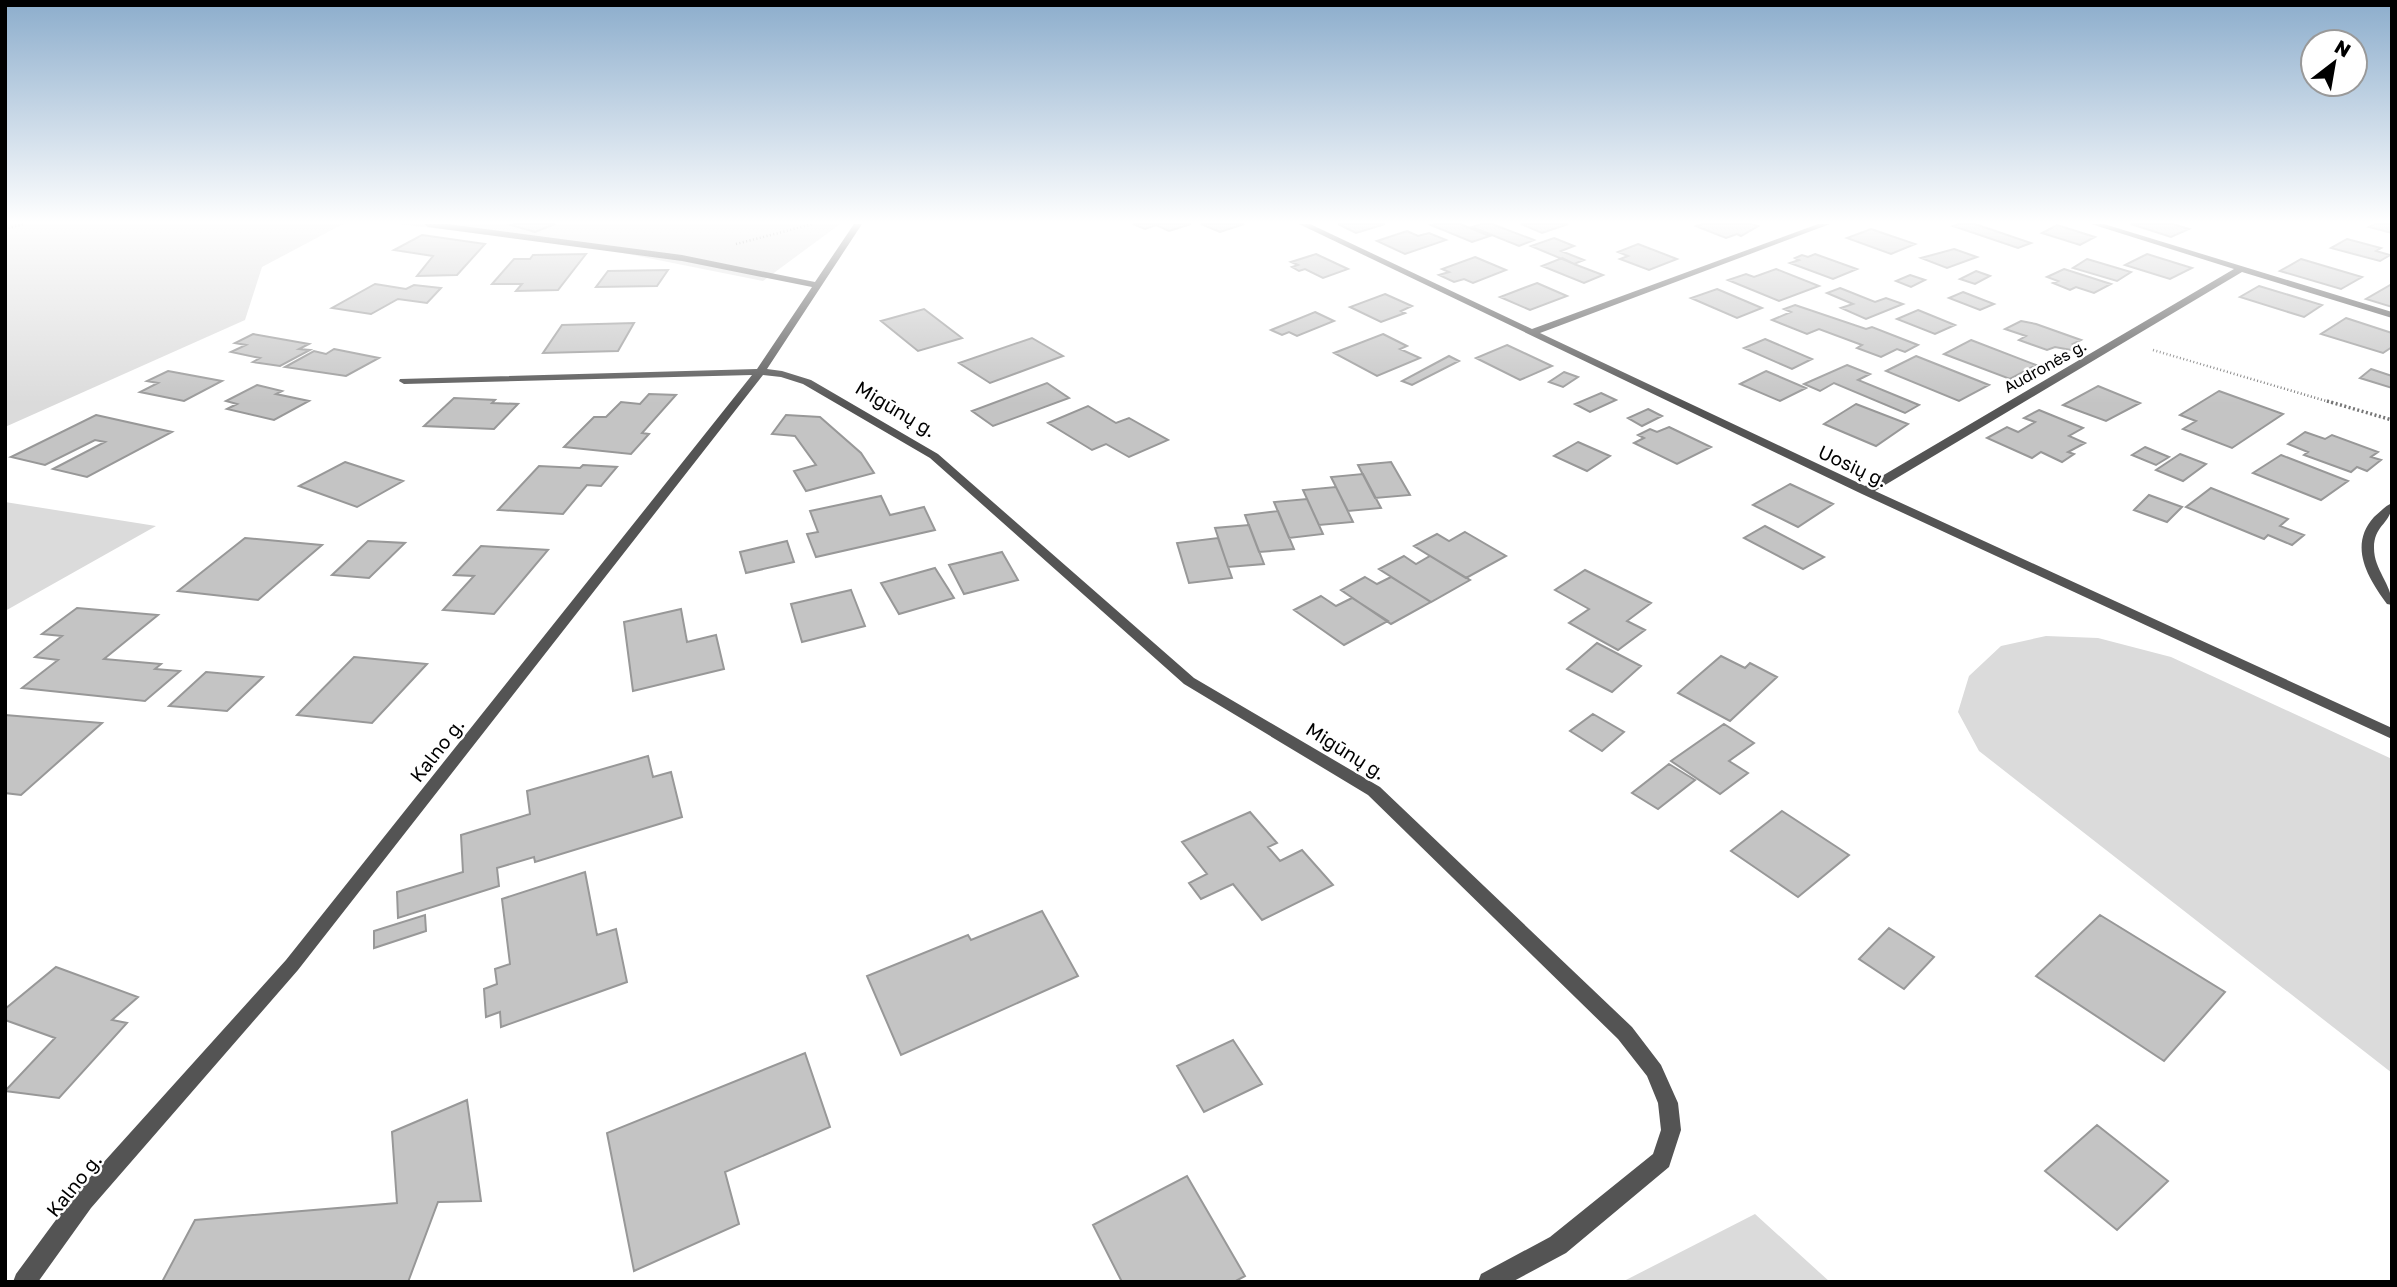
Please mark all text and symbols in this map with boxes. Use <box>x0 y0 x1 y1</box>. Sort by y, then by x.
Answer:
north arrow <box>2299 28 2369 98</box>
text: N <box>2331 34 2355 62</box>
street label: Audronės g. <box>2000 335 2090 397</box>
street label: Migūnų g. <box>852 376 941 442</box>
street label: Uosių g. <box>1815 439 1892 492</box>
street label: Kalno g. <box>404 713 469 786</box>
street label: Migūnų g. <box>1302 717 1390 784</box>
street label: Kalno g. <box>41 1148 106 1221</box>

